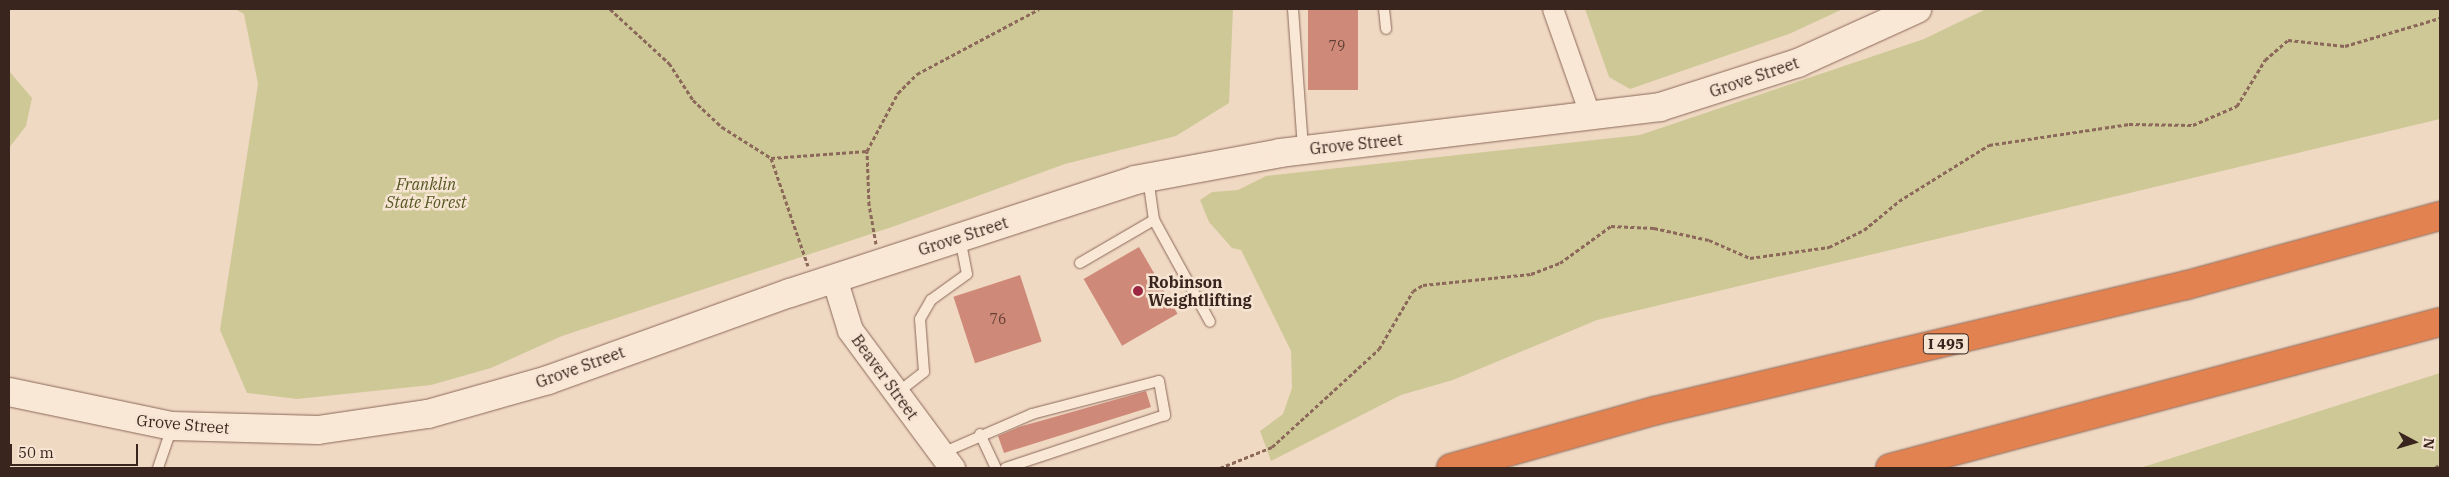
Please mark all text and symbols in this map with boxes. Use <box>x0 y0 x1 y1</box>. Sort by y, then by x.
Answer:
house number: 79 <box>1329 38 1345 54</box>
street label: Grove Street <box>1707 53 1801 101</box>
street label: Grove Street <box>1309 130 1403 158</box>
park label: Franklin State Forest <box>385 174 467 212</box>
street label: Grove Street <box>916 212 1010 260</box>
place label: Robinson Weightlifting <box>1148 272 1252 310</box>
marker: Robinson Weightlifting <box>1132 285 1144 297</box>
house number: 76 <box>990 311 1006 327</box>
street label: Beaver Street <box>848 331 922 423</box>
road number: I 495 <box>1922 332 1970 356</box>
street label: Grove Street <box>533 342 627 392</box>
street label: Grove Street <box>136 410 230 438</box>
north arrow <box>2389 417 2439 467</box>
scale bar <box>12 434 140 466</box>
text: N <box>2419 437 2438 450</box>
text: 50 m <box>18 443 54 462</box>

